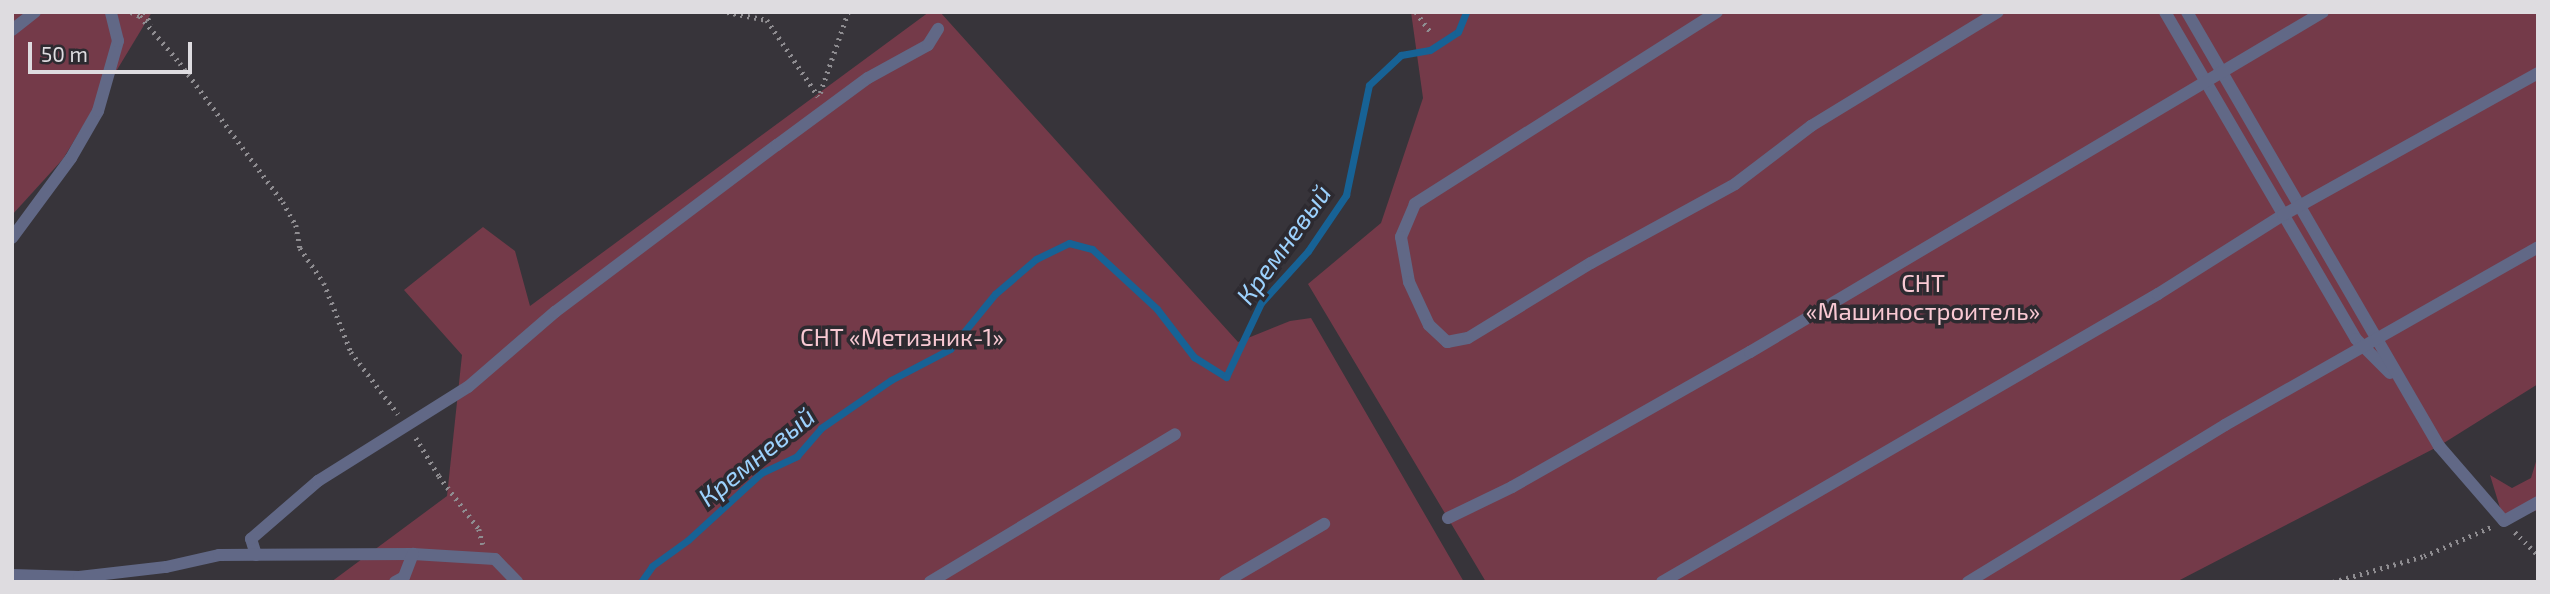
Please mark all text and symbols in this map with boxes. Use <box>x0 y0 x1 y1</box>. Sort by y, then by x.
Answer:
scale bar <box>32 28 196 72</box>
text: 50 m <box>41 41 88 66</box>
water label: Кремневый <box>1229 178 1337 310</box>
park label: СНТ «Машиностроитель» <box>1806 269 2040 325</box>
park label: СНТ «Метизник-1» <box>800 323 1004 351</box>
water label: Кремневый <box>692 400 820 512</box>

